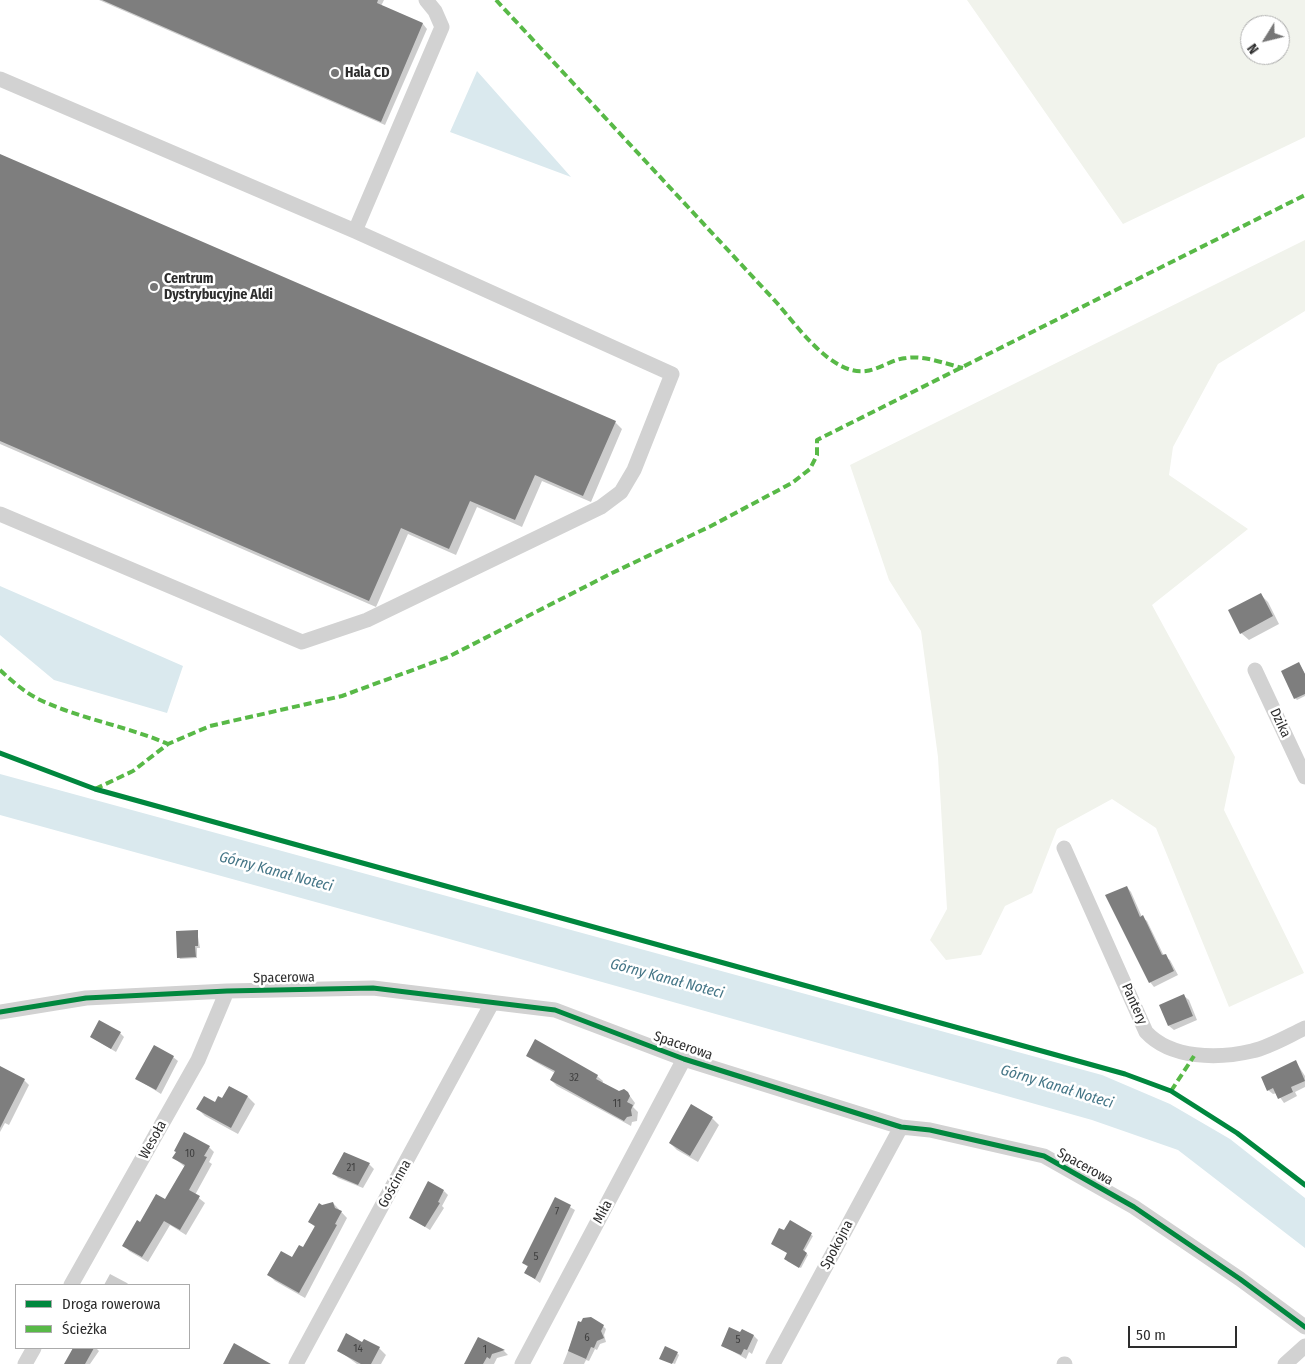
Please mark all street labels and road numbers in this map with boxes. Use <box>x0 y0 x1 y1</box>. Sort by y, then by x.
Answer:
street label: Dzika <box>1266 706 1294 740</box>
street label: Spacerowa <box>253 969 315 987</box>
street label: Pantery <box>1118 981 1150 1027</box>
street label: Spacerowa <box>651 1028 715 1064</box>
street label: Wesoła <box>136 1118 170 1162</box>
street label: Spacerowa <box>1054 1145 1116 1189</box>
street label: Gościnna <box>375 1157 415 1211</box>
street label: Miła <box>590 1197 616 1227</box>
street label: Spokojna <box>817 1218 857 1272</box>

